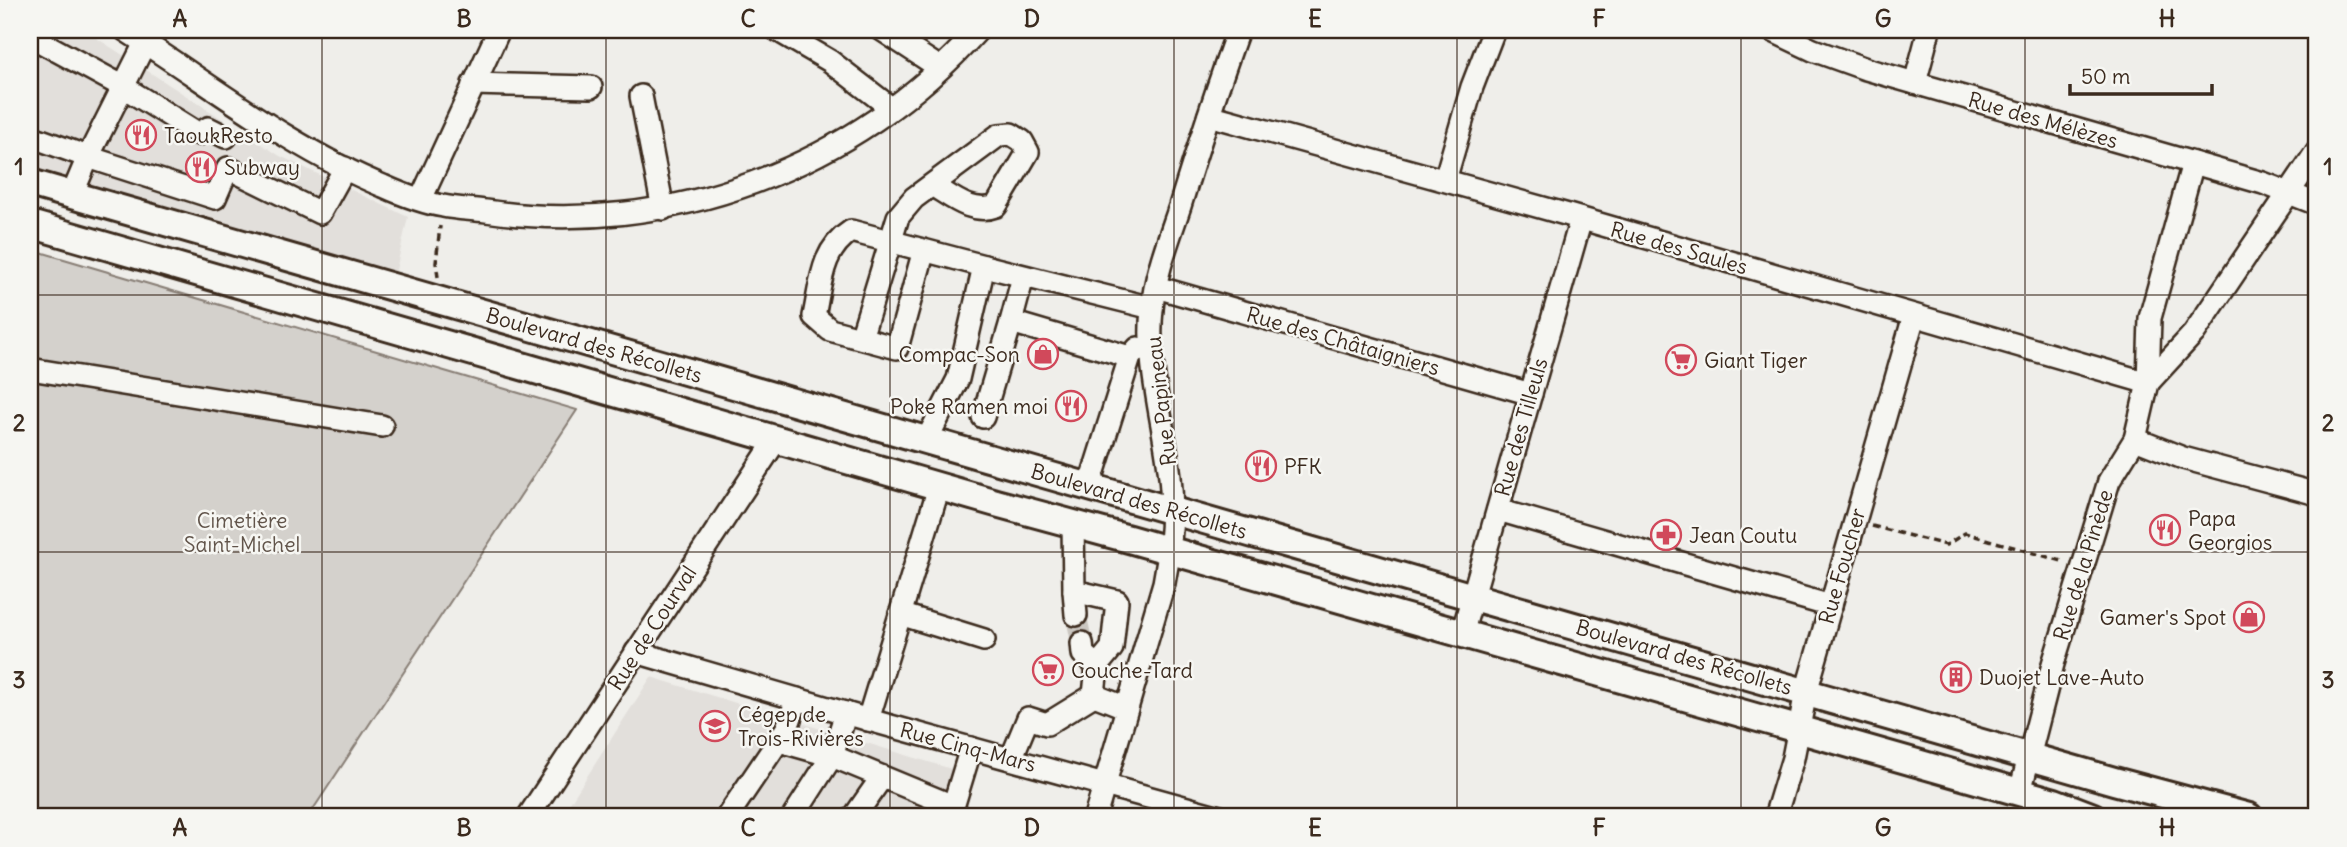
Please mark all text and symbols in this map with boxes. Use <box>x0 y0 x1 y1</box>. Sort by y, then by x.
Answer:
text: A <box>173 4 188 33</box>
text: B <box>456 4 472 33</box>
text: C <box>740 4 756 33</box>
text: D <box>1024 4 1040 33</box>
text: E <box>1308 4 1322 33</box>
text: F <box>1592 4 1606 33</box>
text: G <box>1875 4 1891 33</box>
text: H <box>2159 4 2175 33</box>
scale bar <box>2070 52 2212 96</box>
text: 50 m <box>2081 63 2130 90</box>
street label: Rue des Mélèzes <box>1965 86 2121 154</box>
restaurant icon: TaoukResto <box>124 118 158 152</box>
place label: TaoukResto <box>164 122 273 149</box>
restaurant icon: Subway <box>184 150 218 184</box>
text: 1 <box>14 152 24 181</box>
text: 1 <box>2323 152 2333 181</box>
place label: Subway <box>224 154 300 181</box>
street label: Rue des Saules <box>1607 216 1751 280</box>
street label: Boulevard des Récollets <box>483 301 705 389</box>
street label: Rue des Châtaigniers <box>1243 301 1443 381</box>
street label: Rue Papineau <box>1140 335 1182 467</box>
shop icon: Compac-Son <box>1026 337 1060 371</box>
place label: Compac-Son <box>898 341 1020 368</box>
supermarket icon: Giant Tiger <box>1664 343 1698 377</box>
place label: Giant Tiger <box>1704 347 1808 374</box>
street label: Rue des Tilleuls <box>1488 355 1554 499</box>
restaurant icon: Poke Ramen moi <box>1054 389 1088 423</box>
place label: Poke Ramen moi <box>890 393 1048 420</box>
text: 2 <box>13 408 26 437</box>
text: 2 <box>2322 408 2335 437</box>
restaurant icon: PFK <box>1244 449 1278 483</box>
place label: PFK <box>1284 453 1322 480</box>
street label: Boulevard des Récollets <box>1028 457 1250 545</box>
street label: Rue de la Pinède <box>2047 486 2119 644</box>
street label: Rue Foucher <box>1813 505 1872 627</box>
place label: Papa Georgios <box>2188 505 2272 556</box>
park label: Cimetière Saint-Michel <box>184 507 300 558</box>
restaurant icon: Papa Georgios <box>2148 513 2182 547</box>
pharmacy icon: Jean Coutu <box>1649 518 1683 552</box>
place label: Jean Coutu <box>1689 522 1797 549</box>
street label: Rue de Courval <box>602 561 702 695</box>
shop icon: Gamer's Spot <box>2232 600 2266 634</box>
place label: Gamer's Spot <box>2100 604 2226 631</box>
street label: Boulevard des Récollets <box>1573 613 1795 701</box>
supermarket icon: Couche-Tard <box>1031 653 1065 687</box>
place label: Couche-Tard <box>1071 657 1193 684</box>
building icon: Duojet Lave-Auto <box>1939 660 1973 694</box>
place label: Duojet Lave-Auto <box>1979 664 2144 691</box>
text: 3 <box>12 665 26 694</box>
text: 3 <box>2321 665 2335 694</box>
place label: Cégep de Trois-Rivières <box>738 701 864 752</box>
school or university icon: Cégep de Trois-Rivières <box>698 709 732 743</box>
street label: Rue Cinq-Mars <box>897 716 1039 778</box>
text: A <box>173 813 188 842</box>
text: B <box>456 813 472 842</box>
text: C <box>740 813 756 842</box>
text: D <box>1024 813 1040 842</box>
text: E <box>1308 813 1322 842</box>
text: F <box>1592 813 1606 842</box>
text: G <box>1875 813 1891 842</box>
text: H <box>2159 813 2175 842</box>

